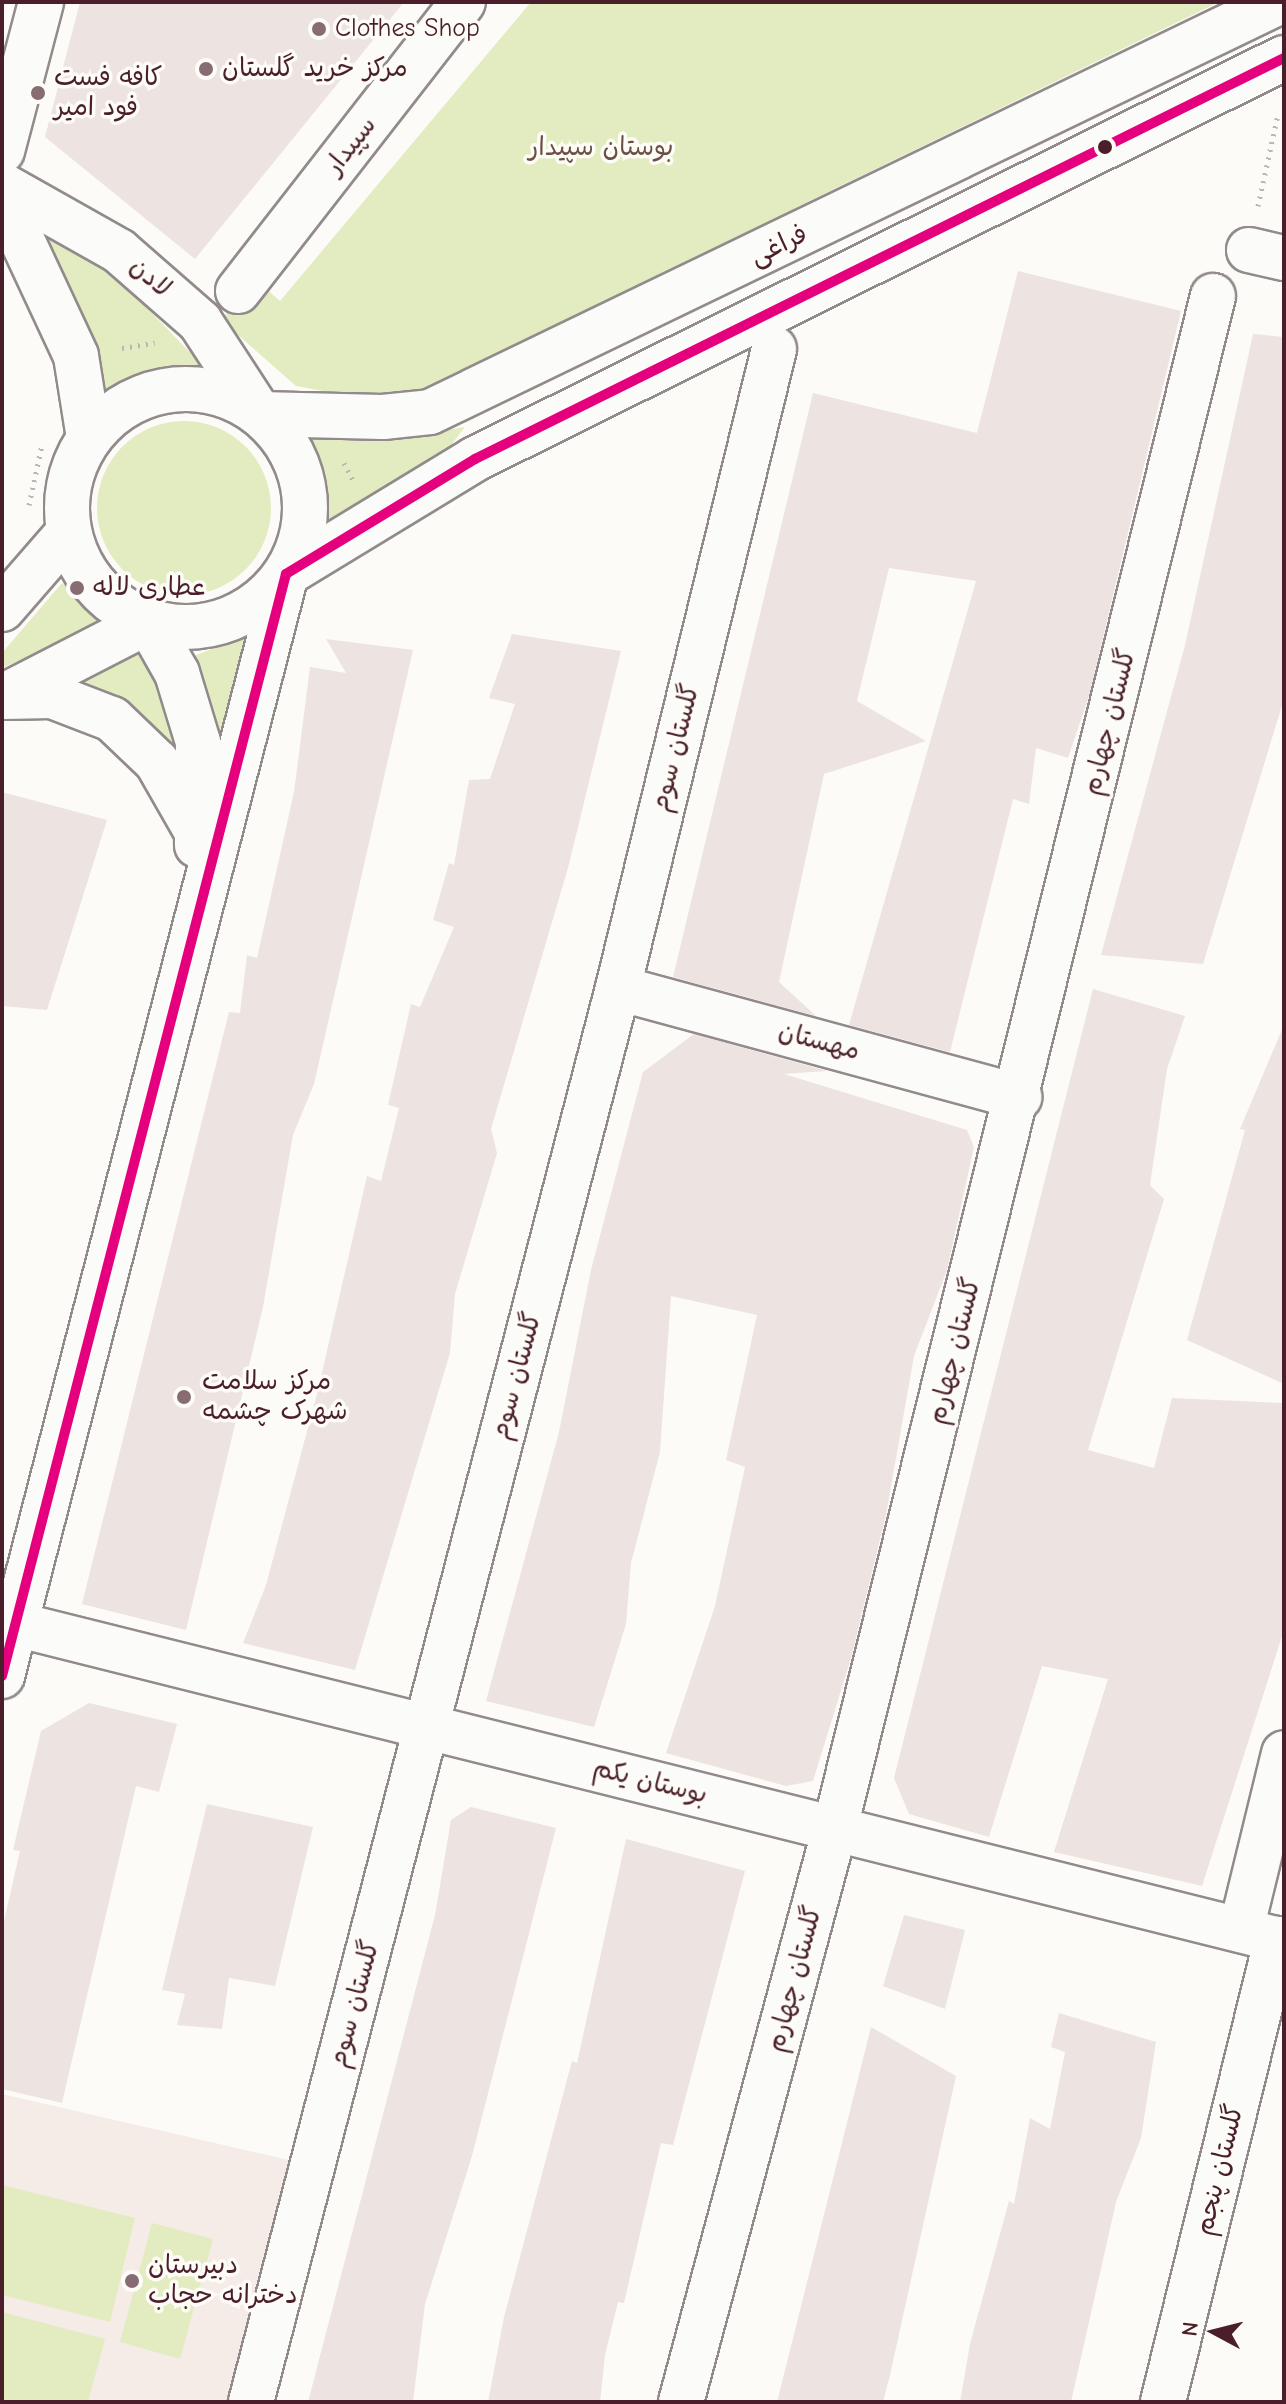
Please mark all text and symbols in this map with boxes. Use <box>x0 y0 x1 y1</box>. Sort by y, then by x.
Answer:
place label: Clothes Shop <box>335 13 480 45</box>
marker: Clothes Shop <box>310 20 328 38</box>
place label: مرکز خرید گلستان <box>222 53 408 85</box>
marker: مرکز خرید گلستان <box>197 60 215 78</box>
place label: کافه فست فود امیر <box>54 62 162 124</box>
marker: کافه فست فود امیر <box>29 84 47 102</box>
street label: سپیدار <box>319 111 383 181</box>
park label: بوستان سپیدار <box>528 132 674 164</box>
unlabelled marker <box>1097 139 1113 155</box>
street label: فراغی <box>745 219 813 273</box>
street label: لادن <box>123 251 177 305</box>
place label: عطاری لاله <box>93 572 206 604</box>
marker: عطاری لاله <box>68 579 86 597</box>
street label: گلستان چهارم <box>1077 645 1143 799</box>
street label: گلستان سوم <box>645 681 707 815</box>
street label: مهستان <box>775 1016 863 1068</box>
street label: گلستان چهارم <box>922 1274 988 1428</box>
street label: گلستان سوم <box>485 1309 549 1443</box>
place label: مرکز سلامت شهرک چشمه <box>202 1366 348 1428</box>
marker: مرکز سلامت شهرک چشمه <box>173 1386 195 1408</box>
street label: بوستان یکم <box>590 1753 710 1811</box>
street label: گلستان چهارم <box>761 1903 829 2055</box>
street label: گلستان سوم <box>323 1937 387 2071</box>
street label: گلستان پنجم <box>1189 2101 1251 2239</box>
place label: دبیرستان دخترانه حجاب <box>148 2250 298 2312</box>
marker: دبیرستان دخترانه حجاب <box>123 2272 141 2290</box>
north arrow <box>1174 2292 1254 2372</box>
text: N <box>1176 2320 1204 2338</box>

